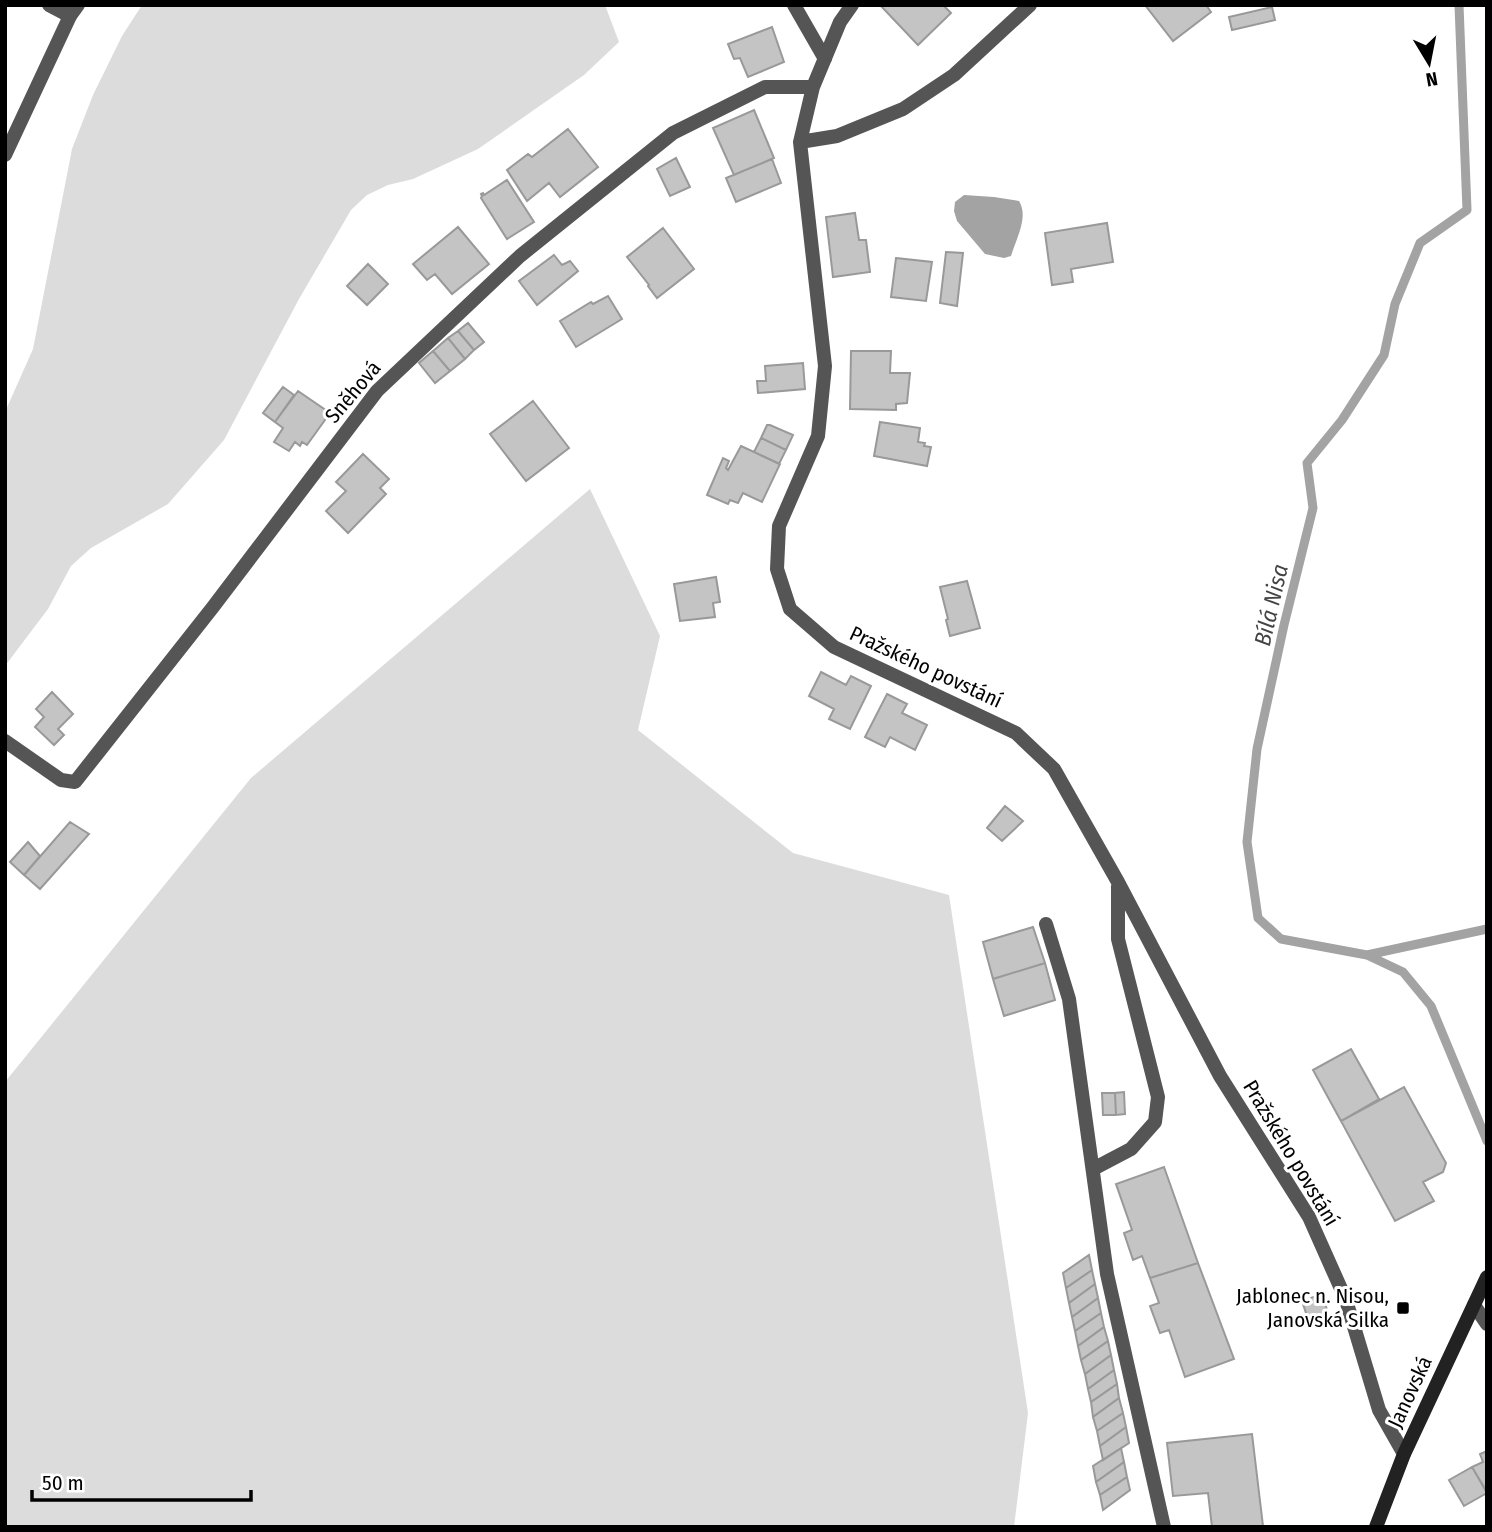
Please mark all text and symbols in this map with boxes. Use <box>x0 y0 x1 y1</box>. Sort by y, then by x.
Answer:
north arrow <box>1394 28 1464 98</box>
text: N <box>1424 67 1439 92</box>
street label: Sněhová <box>320 356 386 428</box>
water label: Bílá Nisa <box>1248 561 1294 649</box>
street label: Pražského povstání <box>846 620 1006 714</box>
street label: Pražského povstání <box>1237 1075 1345 1231</box>
place label: Jablonec n. Nisou, Janovská Silka <box>1236 1283 1389 1333</box>
marker: Jablonec n. Nisou, Janovská Silka <box>1395 1300 1411 1316</box>
street label: Janovská <box>1382 1352 1438 1432</box>
scale bar <box>32 1458 250 1502</box>
text: 50 m <box>42 1470 84 1496</box>

